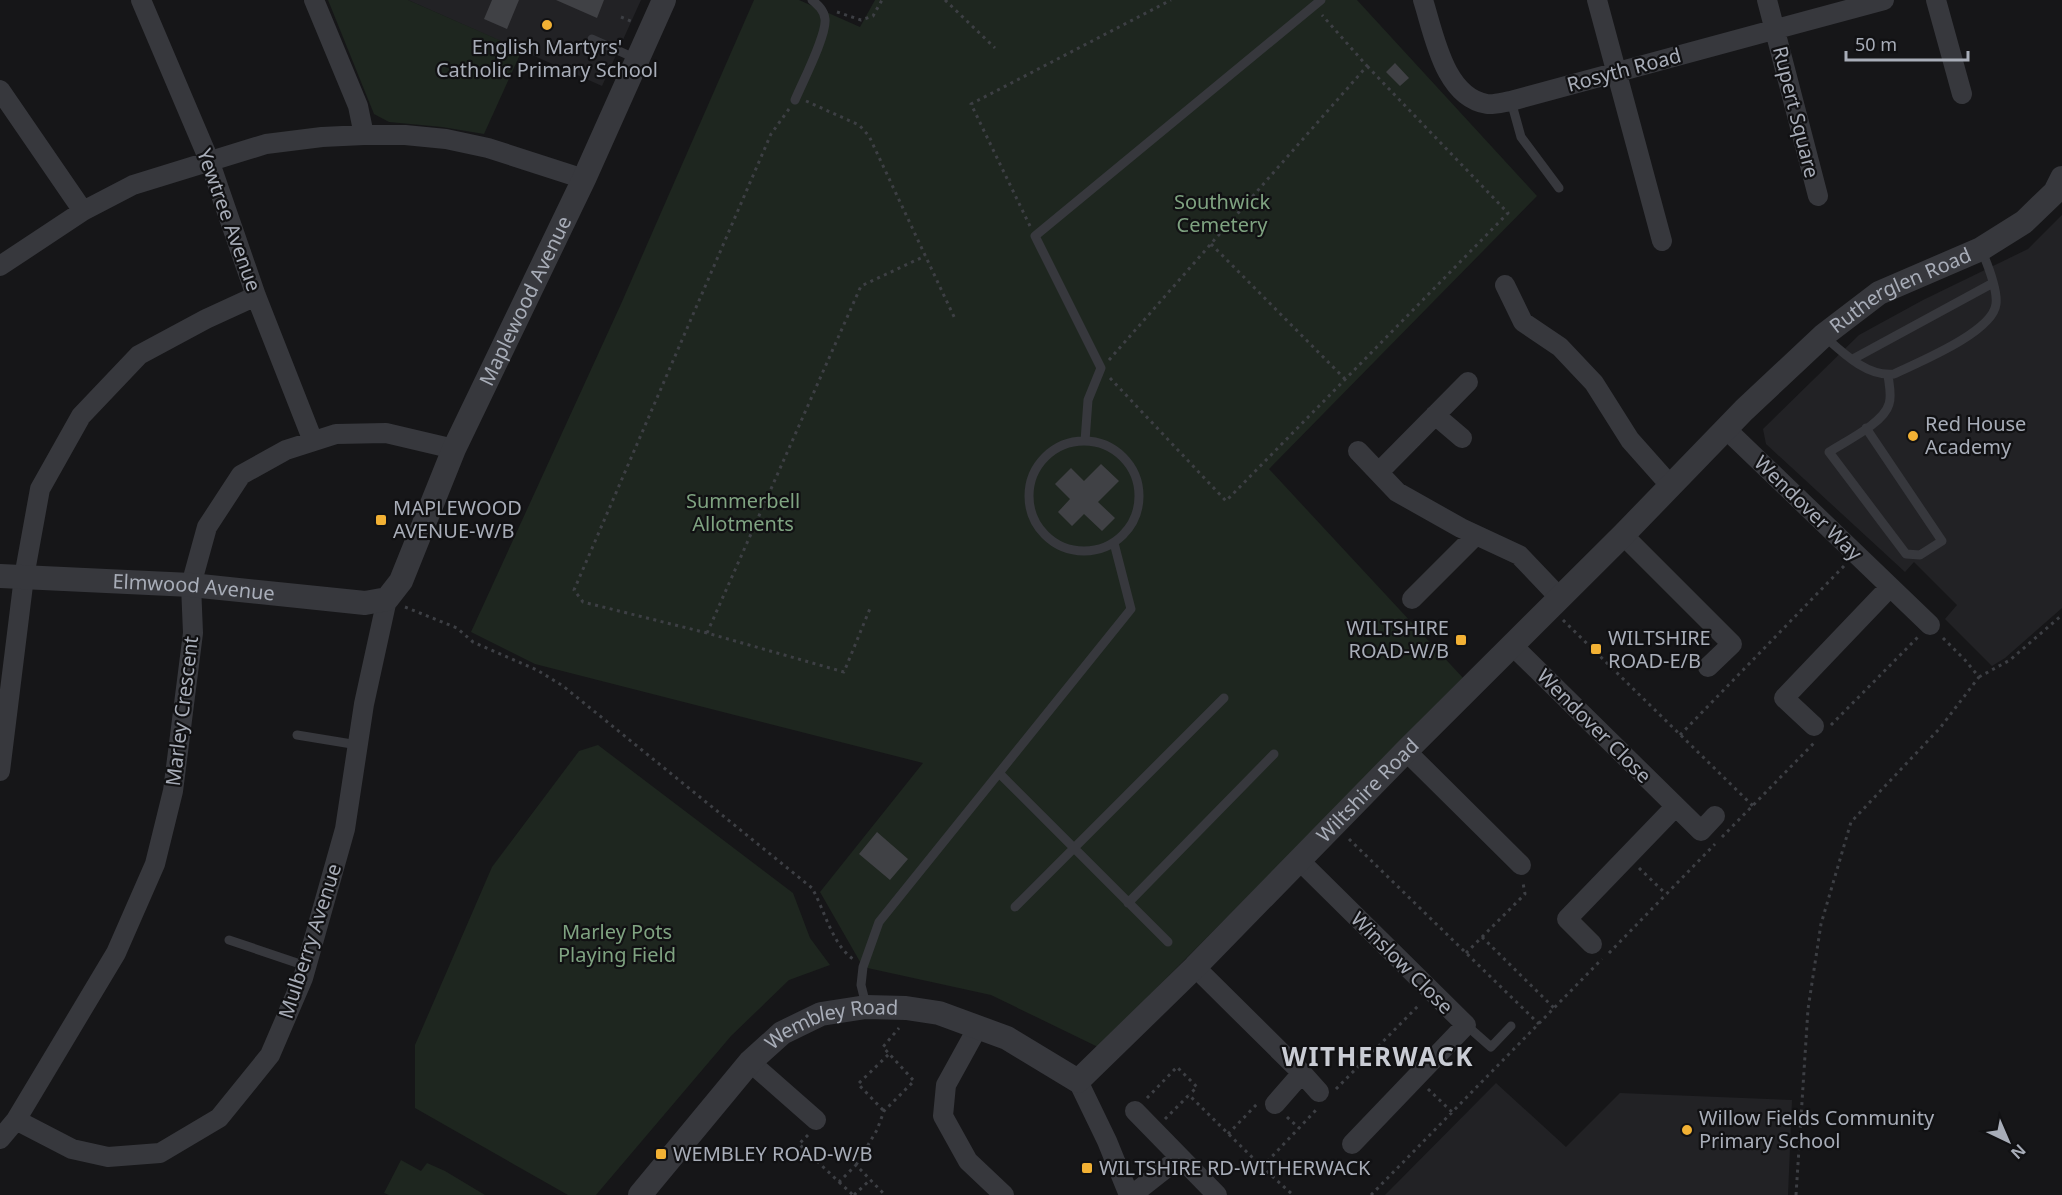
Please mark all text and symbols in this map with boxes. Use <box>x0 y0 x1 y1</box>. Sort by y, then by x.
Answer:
marker: English Martyrs' Catholic Primary School <box>540 18 554 32</box>
scale bar <box>1846 24 1968 62</box>
text: 50 m <box>1855 32 1897 56</box>
place label: English Martyrs' Catholic Primary School <box>436 33 658 83</box>
street label: Rosyth Road <box>1564 41 1684 98</box>
street label: Rupert Square <box>1767 43 1826 181</box>
street label: Yewtree Avenue <box>191 145 268 295</box>
park label: Southwick Cemetery <box>1174 188 1270 238</box>
street label: Maplewood Avenue <box>472 211 577 390</box>
street label: Rutherglen Road <box>1824 241 1975 339</box>
place label: Red House Academy <box>1925 410 2026 460</box>
marker: Red House Academy <box>1906 429 1920 443</box>
street label: Wendover Way <box>1748 449 1869 567</box>
park label: Summerbell Allotments <box>686 487 800 537</box>
place label: MAPLEWOOD AVENUE-W/B <box>393 494 522 544</box>
marker: MAPLEWOOD AVENUE-W/B <box>374 513 388 527</box>
street label: Elmwood Avenue <box>112 567 276 607</box>
place label: WILTSHIRE ROAD-W/B <box>1346 614 1449 664</box>
place label: WILTSHIRE ROAD-E/B <box>1608 624 1711 674</box>
marker: WILTSHIRE ROAD-W/B <box>1454 633 1468 647</box>
street label: Marley Crescent <box>159 634 204 787</box>
marker: WILTSHIRE ROAD-E/B <box>1589 642 1603 656</box>
street label: Wendover Close <box>1531 663 1657 789</box>
street label: Wiltshire Road <box>1310 732 1424 848</box>
street label: Mulberry Avenue <box>272 860 347 1022</box>
street label: Winslow Close <box>1345 906 1459 1020</box>
park label: Marley Pots Playing Field <box>558 918 676 968</box>
street label: Wembley Road <box>759 993 899 1055</box>
district label: WITHERWACK <box>1282 1038 1474 1074</box>
place label: Willow Fields Community Primary School <box>1699 1104 1935 1154</box>
north arrow <box>1978 1111 2038 1171</box>
marker: Willow Fields Community Primary School <box>1680 1123 1694 1137</box>
text: N <box>2006 1139 2031 1164</box>
place label: WEMBLEY ROAD-W/B <box>673 1140 873 1167</box>
marker: WEMBLEY ROAD-W/B <box>654 1147 668 1161</box>
place label: WILTSHIRE RD-WITHERWACK <box>1099 1154 1371 1181</box>
marker: WILTSHIRE RD-WITHERWACK <box>1080 1161 1094 1175</box>

